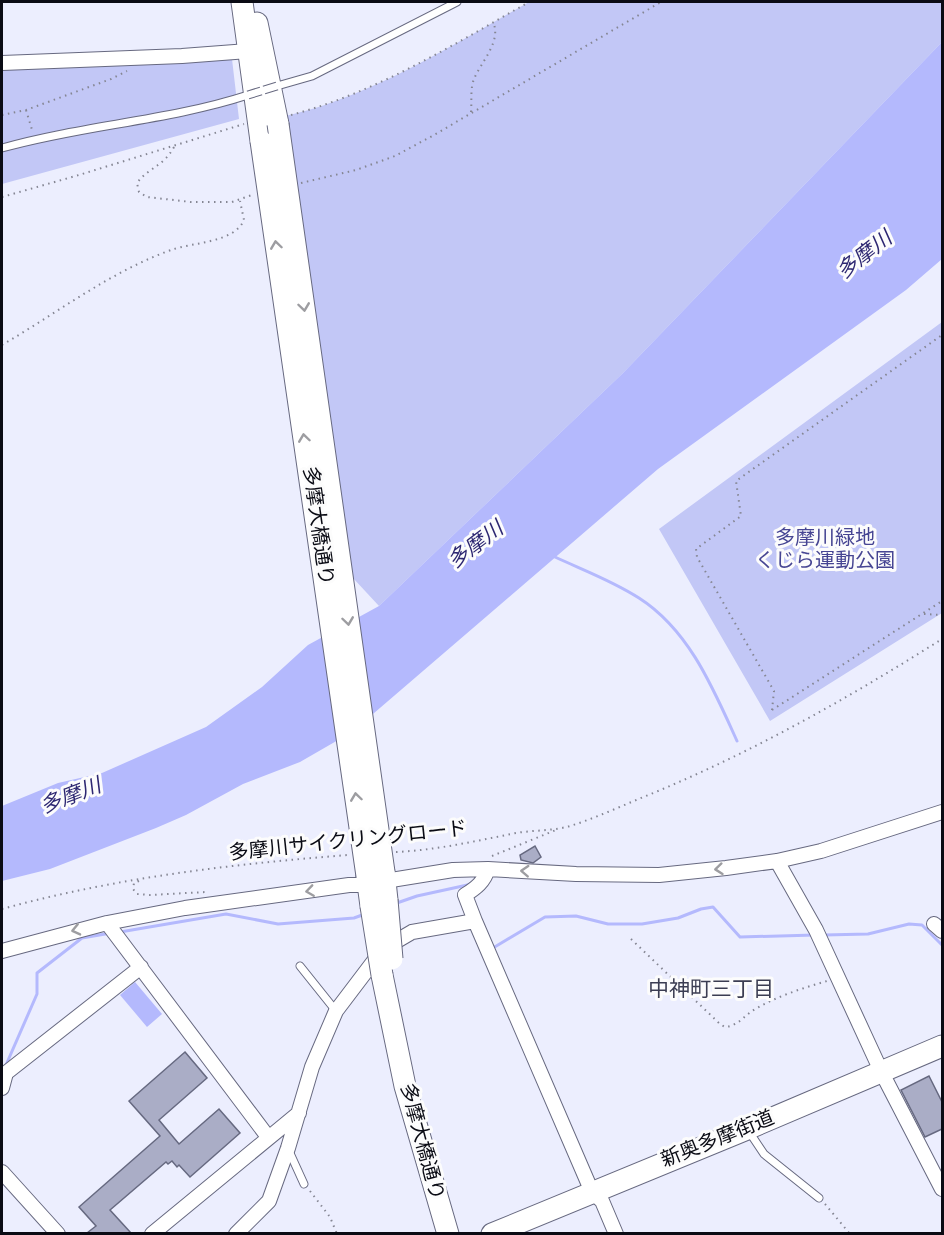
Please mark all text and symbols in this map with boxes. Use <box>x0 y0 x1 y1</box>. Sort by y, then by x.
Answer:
water label: 多摩川 <box>832 225 900 286</box>
one-way arrow <box>271 240 283 250</box>
one-way arrow <box>297 302 309 311</box>
one-way arrow <box>299 433 311 443</box>
street label: 多摩大橋通り <box>296 465 338 587</box>
water label: 多摩川 <box>443 515 511 576</box>
park label: 多摩川緑地 くじら運動公園 <box>755 526 895 575</box>
one-way arrow <box>342 617 354 626</box>
water label: 多摩川 <box>37 772 107 821</box>
one-way arrow <box>350 793 362 802</box>
street label: 多摩川サイクリングロード <box>227 817 469 867</box>
one-way arrow <box>715 862 724 875</box>
one-way arrow <box>520 864 529 877</box>
one-way arrow <box>305 884 315 896</box>
one-way arrow <box>72 923 82 936</box>
district label: 中神町三丁目 <box>648 977 774 1004</box>
street label: 多摩大橋通り <box>393 1081 449 1203</box>
street label: 新奥多摩街道 <box>657 1105 779 1175</box>

